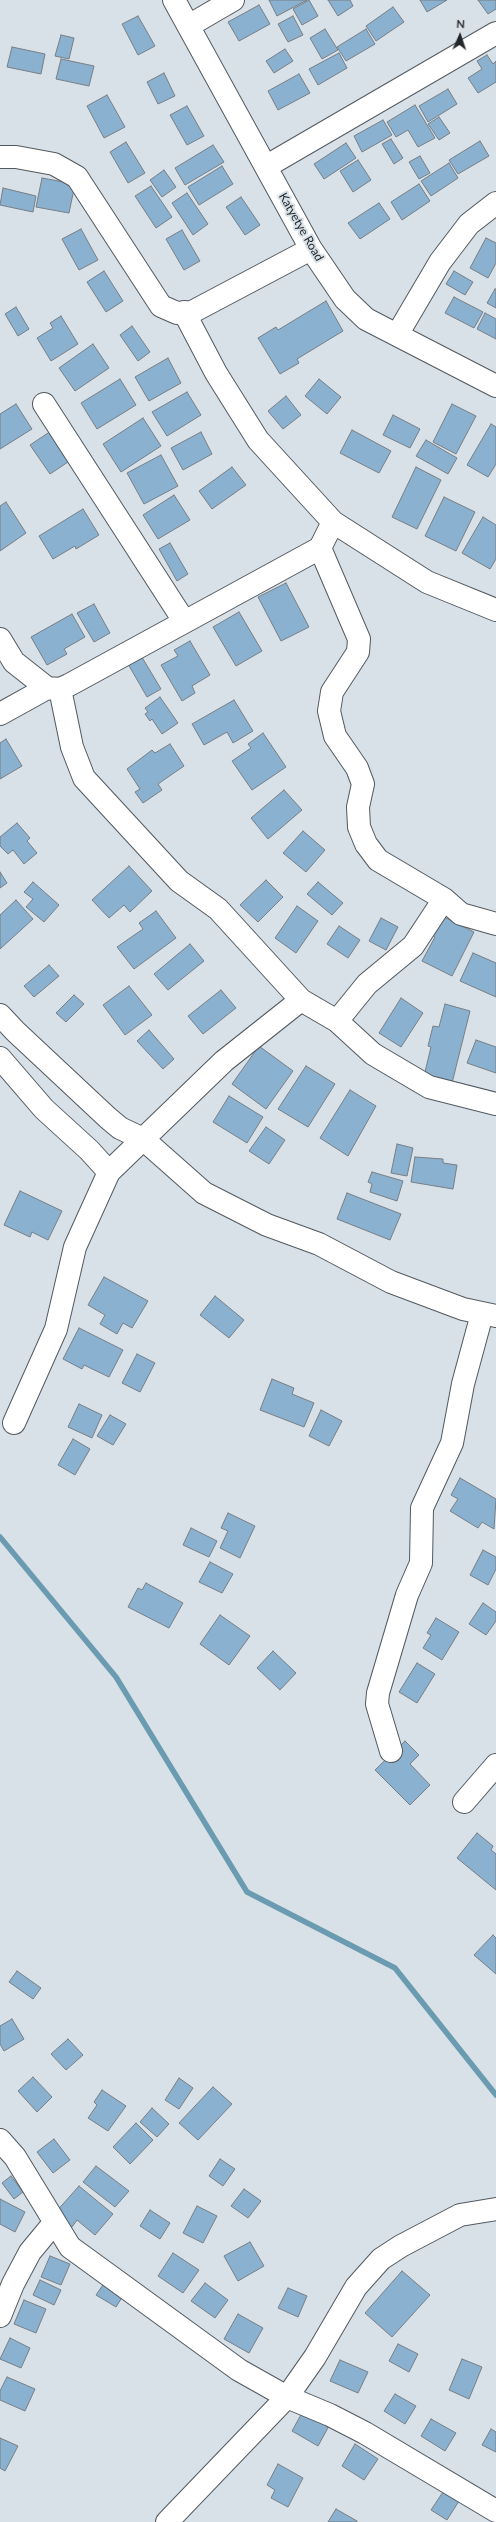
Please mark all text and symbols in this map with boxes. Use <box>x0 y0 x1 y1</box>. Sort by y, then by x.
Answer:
north arrow <box>440 16 480 56</box>
text: N <box>456 17 465 30</box>
street label: Katyetye Road <box>276 190 326 264</box>

